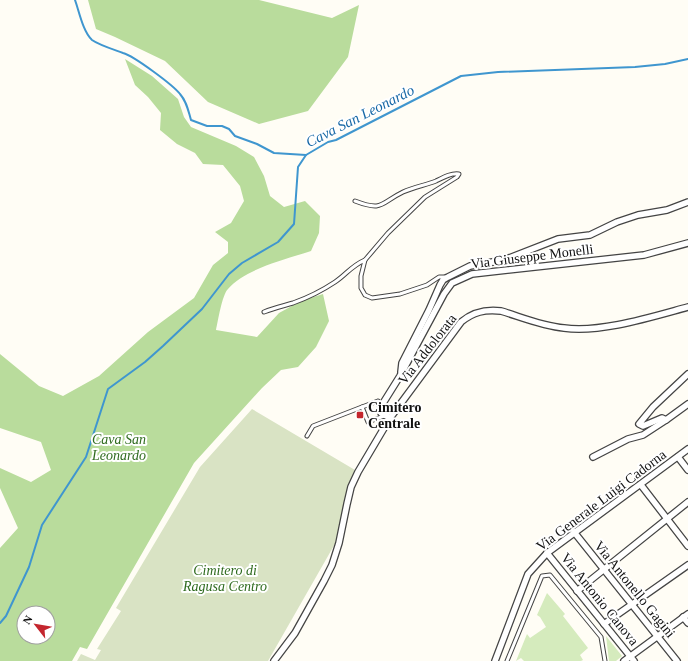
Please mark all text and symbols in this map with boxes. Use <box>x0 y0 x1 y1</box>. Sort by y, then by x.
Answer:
water label: Cava San Leonardo <box>303 82 417 150</box>
street label: Via Giuseppe Monelli <box>470 242 594 271</box>
street label: Via Addolorata <box>395 311 460 387</box>
place label: Cimitero Centrale <box>368 400 421 431</box>
marker: Cimitero Centrale <box>355 410 365 420</box>
park label: Cava San Leonardo <box>91 432 146 463</box>
street label: Via Generale Luigi Cadorna <box>534 446 670 554</box>
street label: Via Antonello Gagini <box>591 538 678 641</box>
street label: Via Antonio Canova <box>558 550 642 649</box>
park label: Cimitero di Ragusa Centro <box>182 563 267 594</box>
north arrow <box>16 605 56 645</box>
text: N <box>20 613 35 626</box>

